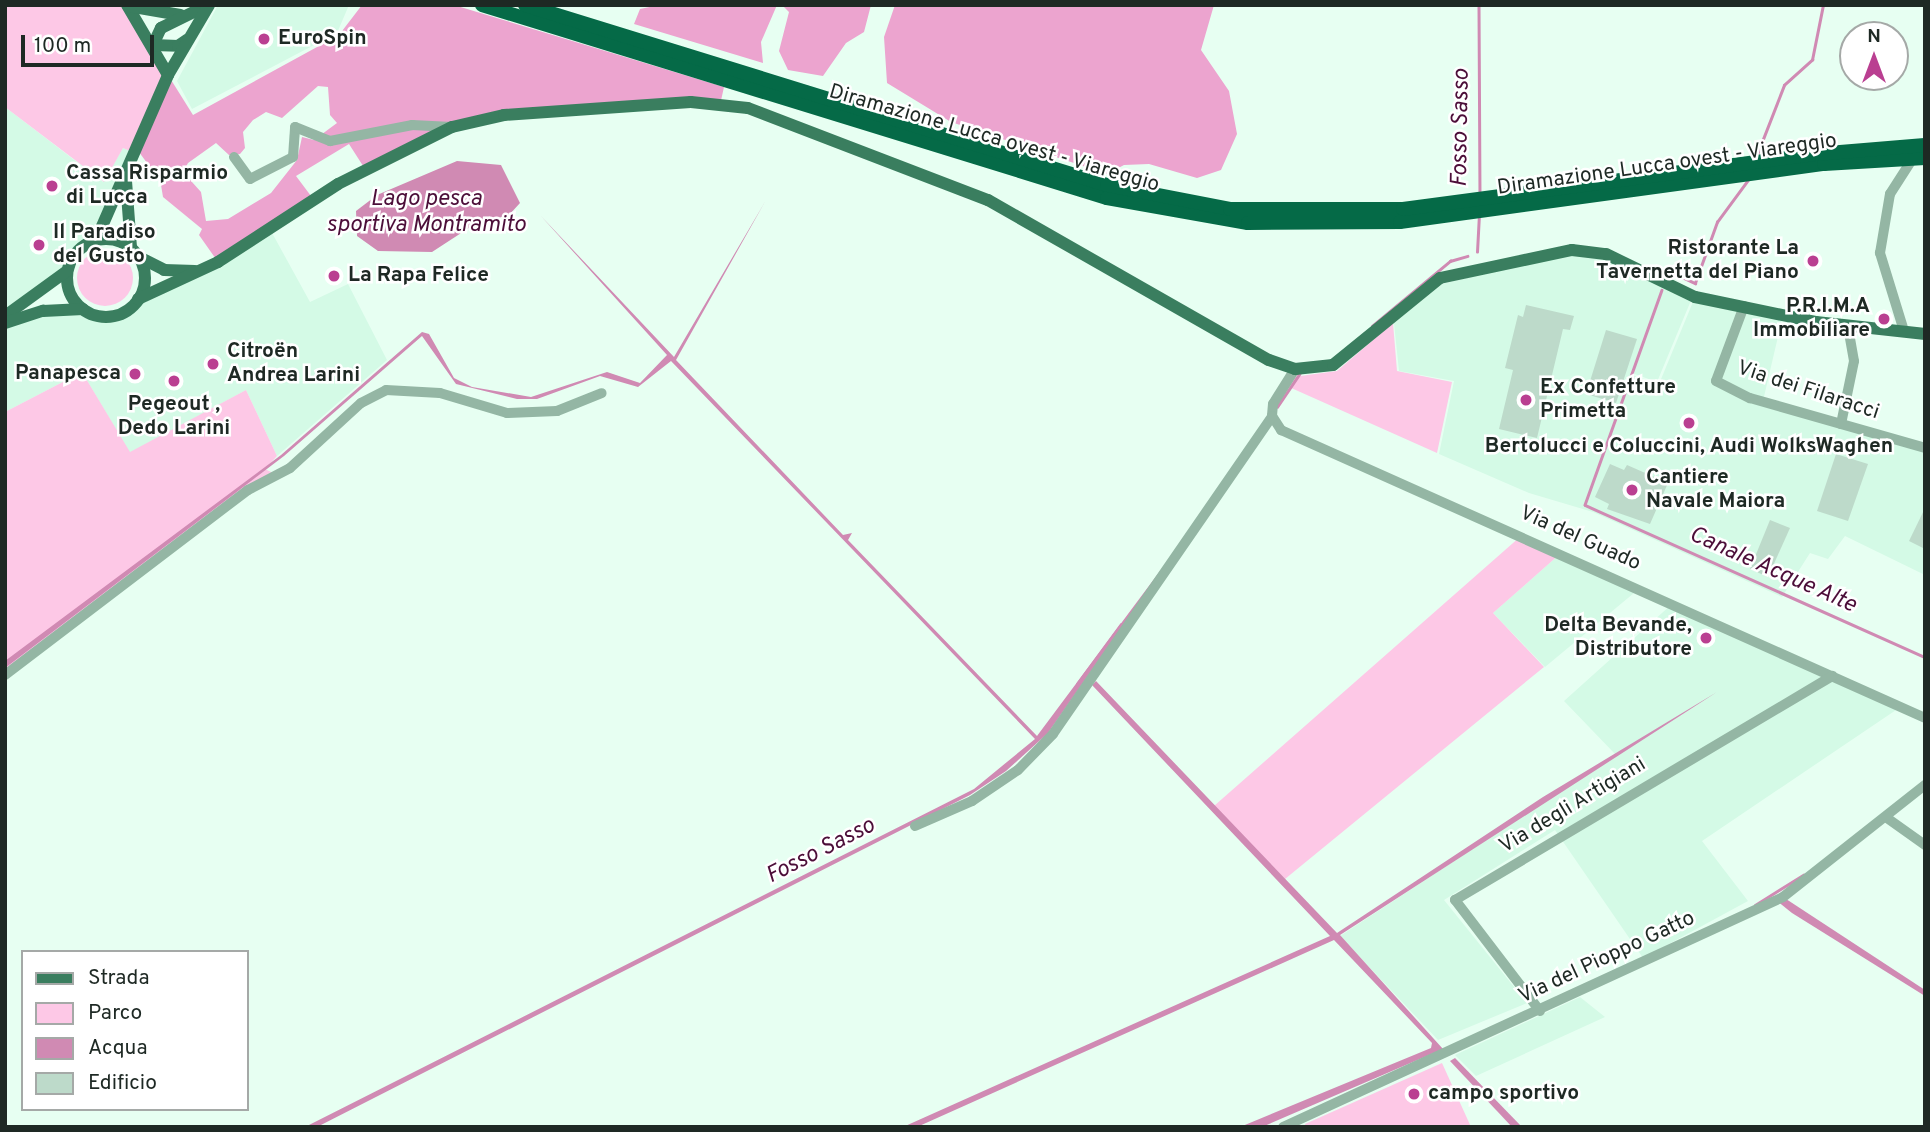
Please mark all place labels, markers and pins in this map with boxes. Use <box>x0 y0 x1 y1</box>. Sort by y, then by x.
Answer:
place label: EuroSpin <box>278 26 367 52</box>
marker: EuroSpin <box>256 31 272 47</box>
place label: Cassa Risparmio di Lucca <box>66 161 228 211</box>
marker: Cassa Risparmio di Lucca <box>44 178 60 194</box>
place label: Il Paradiso del Gusto <box>53 220 156 270</box>
place label: Ristorante La Tavernetta del Piano <box>1596 236 1799 286</box>
marker: Il Paradiso del Gusto <box>31 237 47 253</box>
marker: Ristorante La Tavernetta del Piano <box>1805 253 1821 269</box>
place label: La Rapa Felice <box>348 263 489 289</box>
marker: La Rapa Felice <box>326 268 342 284</box>
place label: P.R.I.M.A Immobiliare <box>1753 294 1870 344</box>
marker: P.R.I.M.A Immobiliare <box>1876 311 1892 327</box>
place label: Citroën Andrea Larini <box>227 339 360 389</box>
marker: Citroën Andrea Larini <box>205 356 221 372</box>
place label: Panapesca <box>15 361 121 387</box>
marker: Panapesca <box>127 366 143 382</box>
marker: Pegeout , Dedo Larini <box>166 373 182 389</box>
place label: Ex Confetture Primetta <box>1540 375 1676 425</box>
place label: Pegeout , Dedo Larini <box>118 392 230 442</box>
marker: Ex Confetture Primetta <box>1518 392 1534 408</box>
marker: Bertolucci e Coluccini, Audi WolksWaghen <box>1681 415 1697 431</box>
place label: Bertolucci e Coluccini, Audi WolksWaghen <box>1484 434 1894 460</box>
place label: Cantiere Navale Maiora <box>1646 465 1785 515</box>
marker: Cantiere Navale Maiora <box>1624 482 1640 498</box>
place label: Delta Bevande, Distributore <box>1544 613 1692 663</box>
marker: Delta Bevande, Distributore <box>1698 630 1714 646</box>
place label: campo sportivo <box>1428 1081 1579 1107</box>
marker: campo sportivo <box>1406 1086 1422 1102</box>

